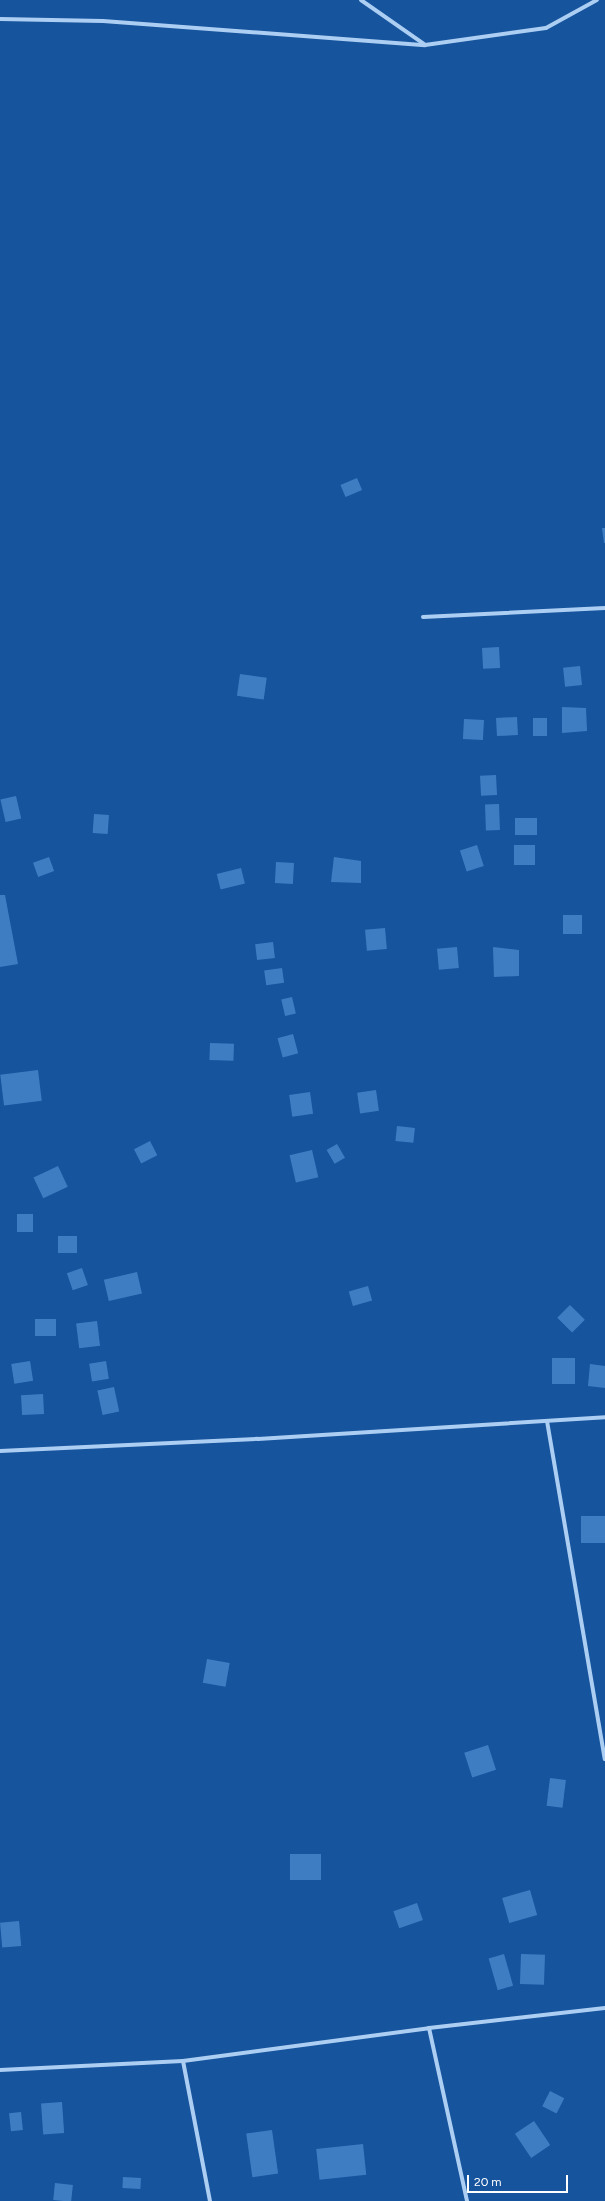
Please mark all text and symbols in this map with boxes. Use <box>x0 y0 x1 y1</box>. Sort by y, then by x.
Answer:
scale bar <box>469 2167 570 2193</box>
text: 20 m <box>474 2175 502 2189</box>

